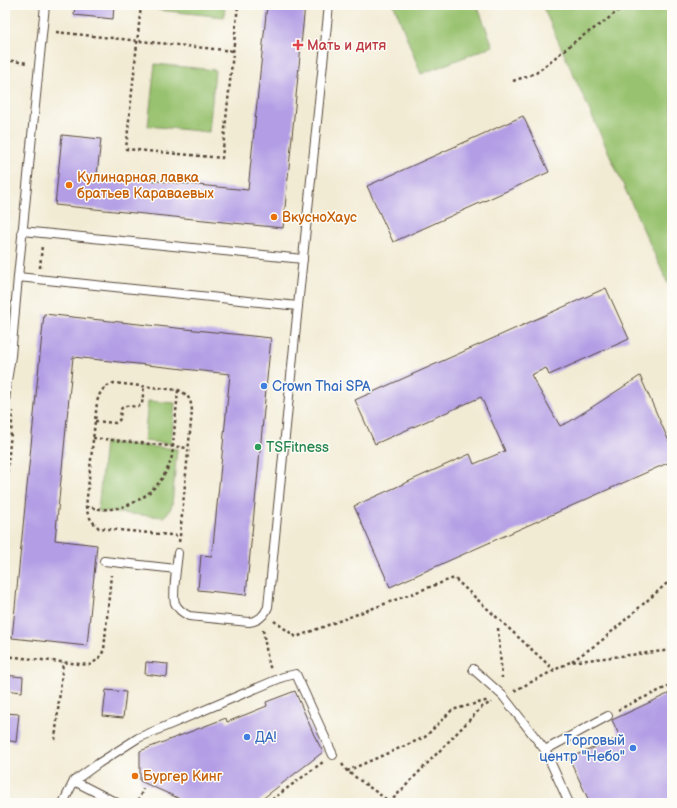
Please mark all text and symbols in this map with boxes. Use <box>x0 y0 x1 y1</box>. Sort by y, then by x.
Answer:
place label: Мать и дитя <box>307 37 387 54</box>
marker: Мать и дитя <box>292 39 304 51</box>
place label: Кулинарная лавка братьев Караваевых <box>77 169 214 202</box>
marker: Кулинарная лавка братьев Караваевых <box>64 180 74 190</box>
place label: ВкусноХаус <box>282 209 357 226</box>
marker: ВкусноХаус <box>269 212 279 222</box>
place label: Crown Thai SPA <box>272 378 371 395</box>
marker: Crown Thai SPA <box>259 381 269 391</box>
place label: TSFitness <box>266 439 329 456</box>
marker: TSFitness <box>253 442 263 452</box>
place label: ДА! <box>255 729 276 746</box>
marker: ДА! <box>242 732 252 742</box>
place label: Торговый центр "Небо" <box>539 732 625 765</box>
marker: Торговый центр "Небо" <box>628 743 638 753</box>
place label: Бургер Кинг <box>143 768 223 785</box>
marker: Бургер Кинг <box>130 771 140 781</box>

